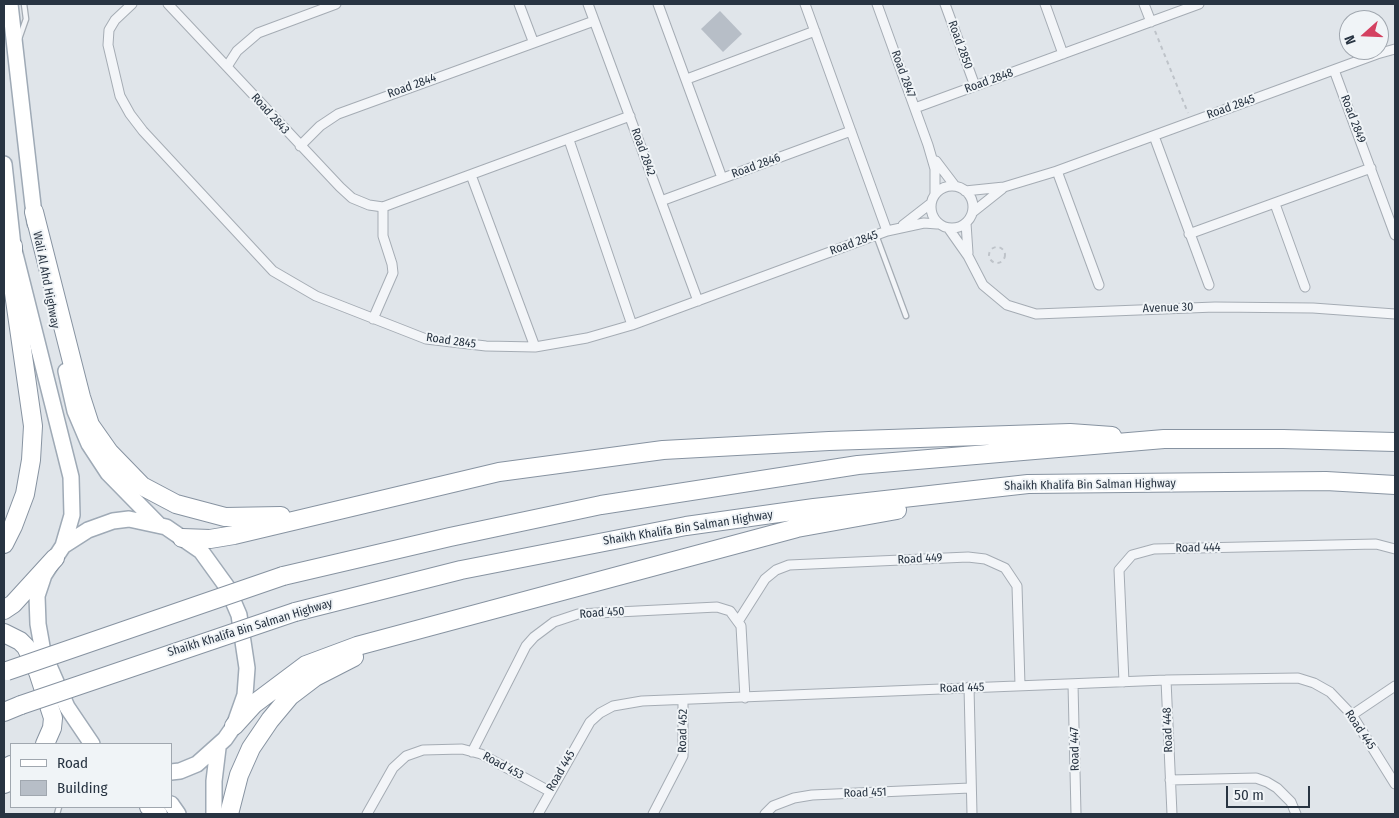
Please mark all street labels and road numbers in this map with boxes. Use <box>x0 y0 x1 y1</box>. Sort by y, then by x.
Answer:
street label: Road 2850 <box>945 19 975 71</box>
street label: Road 2847 <box>888 48 918 100</box>
street label: Road 2848 <box>963 66 1015 96</box>
street label: Road 2844 <box>386 71 438 101</box>
street label: Road 2843 <box>248 91 292 137</box>
street label: Road 2845 <box>1205 92 1257 122</box>
street label: Road 2849 <box>1337 93 1369 145</box>
street label: Road 2842 <box>628 126 658 178</box>
street label: Road 2846 <box>730 151 782 181</box>
street label: Road 2845 <box>828 228 880 258</box>
street label: Wali Al Ahd Highway <box>30 230 62 330</box>
street label: Avenue 30 <box>1142 300 1194 316</box>
street label: Road 2845 <box>425 330 477 352</box>
street label: Shaikh Khalifa Bin Salman Highway <box>1004 476 1176 494</box>
street label: Shaikh Khalifa Bin Salman Highway <box>602 507 774 549</box>
street label: Road 444 <box>1175 540 1221 556</box>
street label: Road 449 <box>897 551 943 567</box>
street label: Shaikh Khalifa Bin Salman Highway <box>166 596 334 660</box>
street label: Road 450 <box>579 604 625 622</box>
street label: Road 445 <box>939 680 985 696</box>
street label: Road 448 <box>1160 707 1176 753</box>
street label: Road 445 <box>1342 707 1378 753</box>
street label: Road 452 <box>675 709 691 753</box>
street label: Road 447 <box>1067 727 1083 771</box>
street label: Road 445 <box>544 748 578 794</box>
street label: Road 453 <box>480 749 526 783</box>
street label: Road 451 <box>843 785 887 801</box>

